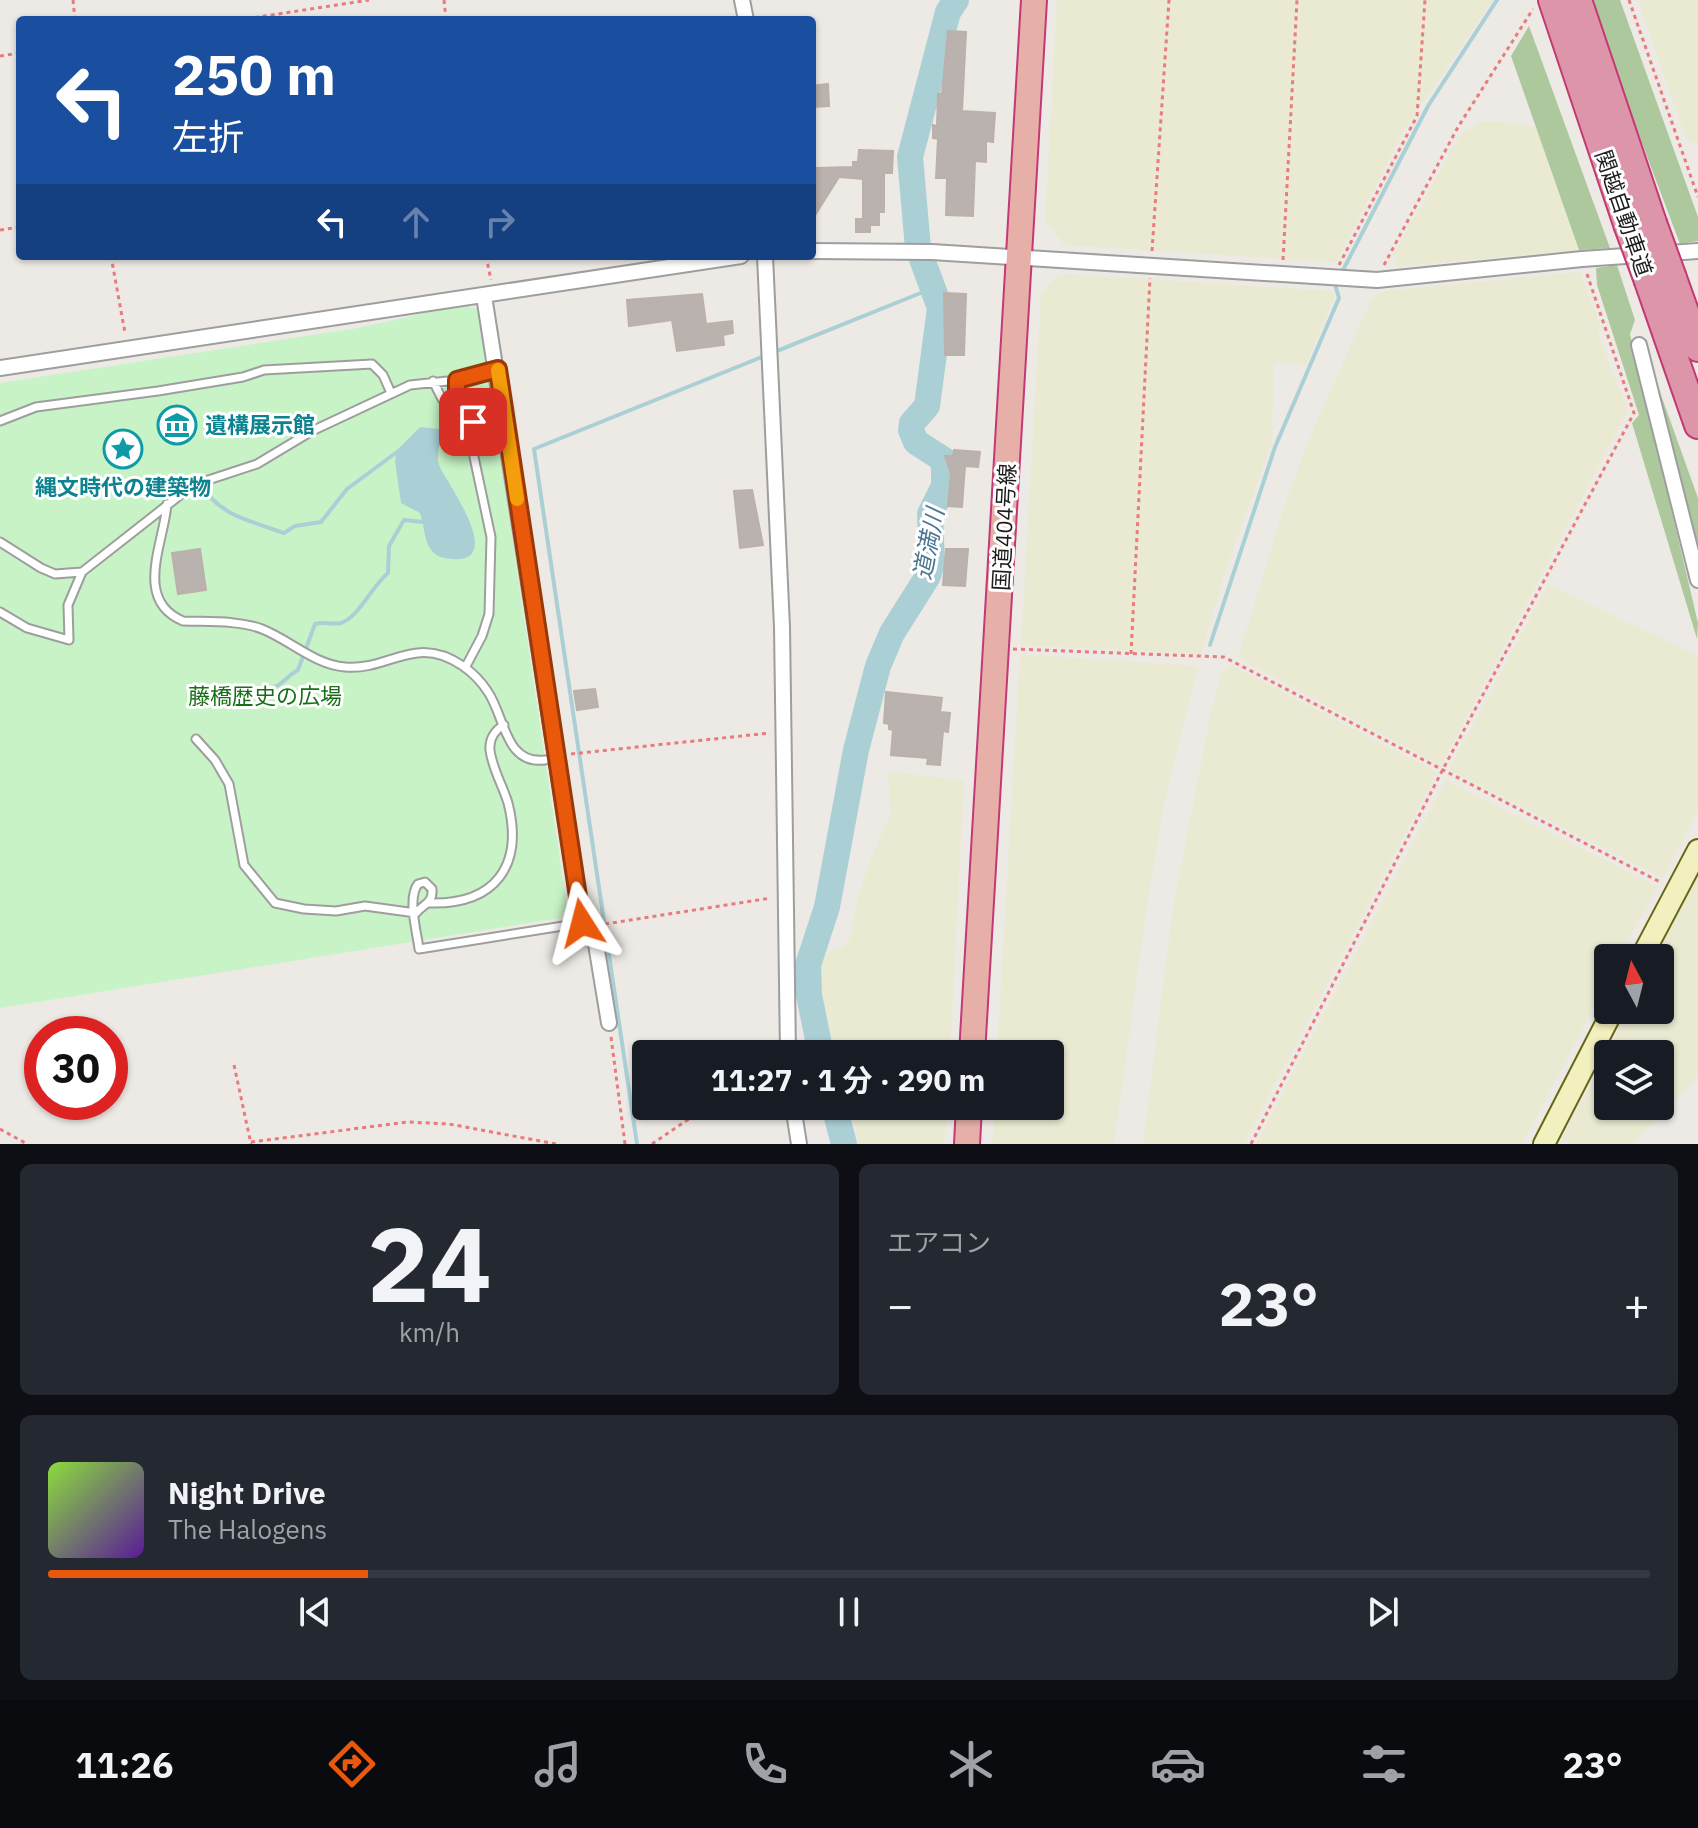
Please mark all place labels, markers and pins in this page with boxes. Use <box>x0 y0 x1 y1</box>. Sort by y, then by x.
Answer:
pin <box>439 388 507 456</box>
museum icon: 遺構展示館 <box>156 404 198 446</box>
place label: 遺構展示館 <box>205 410 315 439</box>
place icon: 縄文時代の建築物 <box>102 428 144 470</box>
place label: 縄文時代の建築物 <box>35 472 211 501</box>

